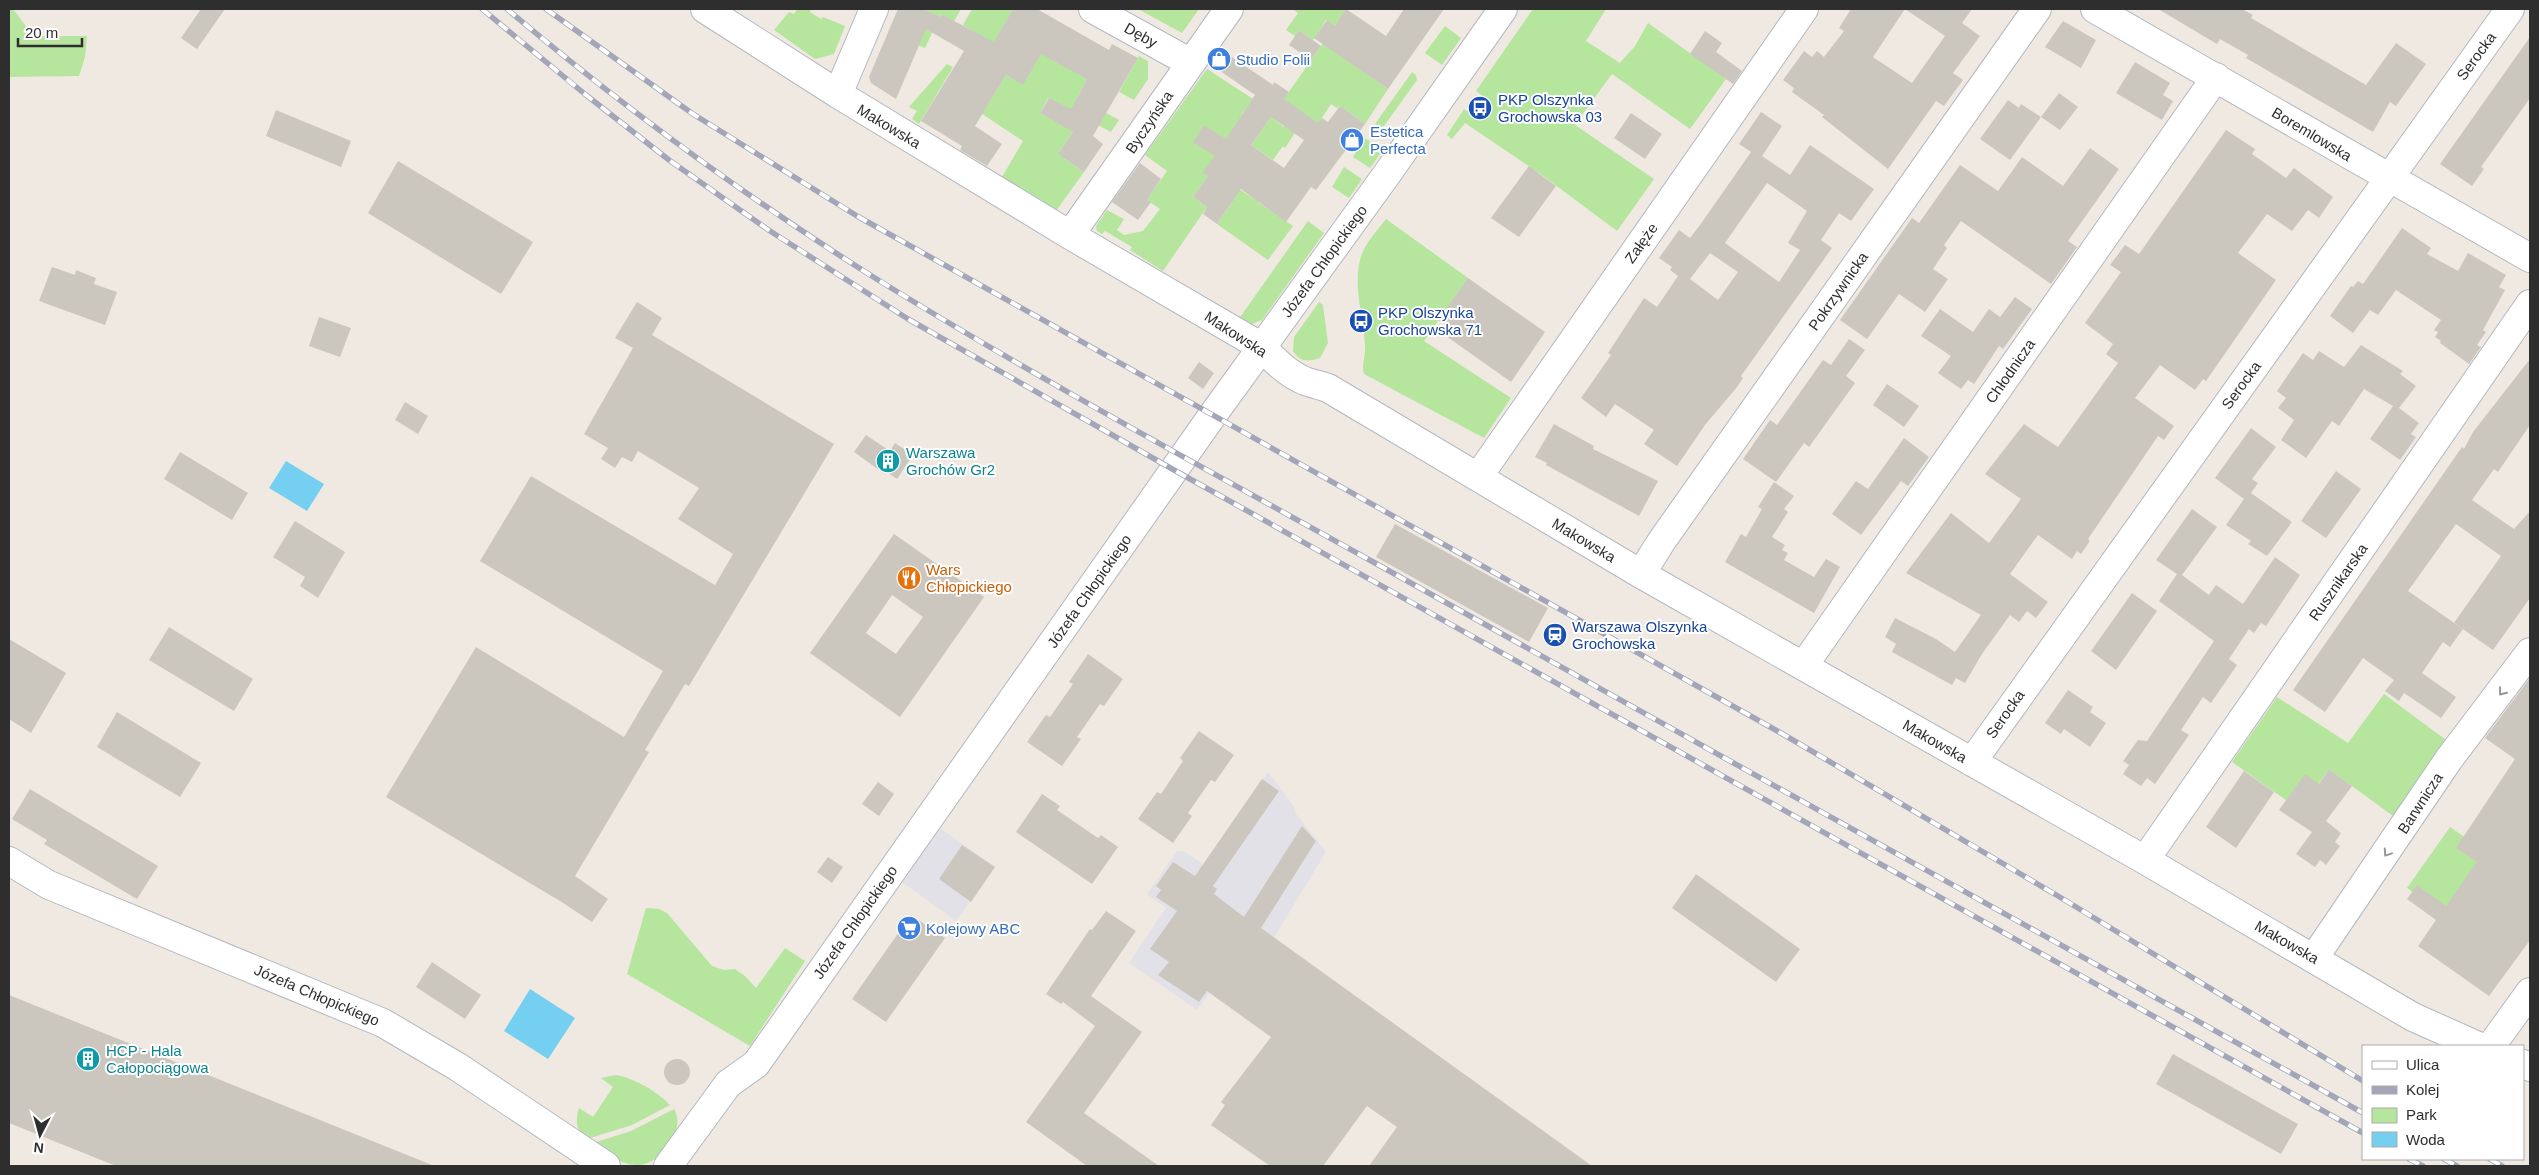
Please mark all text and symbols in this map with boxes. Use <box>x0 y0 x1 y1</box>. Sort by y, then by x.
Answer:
scale bar <box>18 15 81 47</box>
street label: Dęby <box>1122 19 1161 51</box>
text: 20 m <box>25 24 58 41</box>
street label: Serocka <box>2453 28 2499 83</box>
shop icon: Studio Folii <box>1206 46 1232 72</box>
place label: Studio Folii <box>1236 51 1310 68</box>
street label: Byczyńska <box>1122 87 1176 156</box>
place label: PKP Olszynka Grochowska 03 <box>1498 91 1602 125</box>
bus stop icon: PKP Olszynka Grochowska 03 <box>1467 95 1493 121</box>
street label: Makowska <box>854 100 924 152</box>
street label: Boremlowska <box>2269 104 2356 165</box>
place label: Estetica Perfecta <box>1370 123 1427 157</box>
shop icon: Estetica Perfecta <box>1339 127 1365 153</box>
street label: Józefa Chłopickiego <box>1278 202 1370 320</box>
street label: Załęże <box>1621 220 1661 266</box>
street label: Pokrzywnicka <box>1805 248 1872 333</box>
place label: PKP Olszynka Grochowska 71 <box>1378 304 1482 338</box>
street label: Makowska <box>1202 308 1271 361</box>
bus stop icon: PKP Olszynka Grochowska 71 <box>1348 308 1374 334</box>
street label: Chłodnicza <box>1982 335 2039 406</box>
street label: Serocka <box>2218 357 2264 412</box>
place label: Warszawa Grochów Gr2 <box>906 444 995 478</box>
building icon: Warszawa Grochów Gr2 <box>875 448 901 474</box>
street label: Makowska <box>1549 514 1619 566</box>
street label: Józefa Chłopickiego <box>1044 531 1134 651</box>
street label: Rusznikarska <box>2305 540 2371 624</box>
place label: Wars Chłopickiego <box>926 561 1012 595</box>
restaurant icon: Wars Chłopickiego <box>896 565 922 591</box>
place label: Warszawa Olszynka Grochowska <box>1572 618 1708 652</box>
station icon: Warszawa Olszynka Grochowska <box>1542 622 1568 648</box>
street label: Serocka <box>1982 686 2028 741</box>
one-way arrow <box>2499 686 2507 695</box>
street label: Makowska <box>1900 716 1970 766</box>
street label: Barwnicza <box>2394 769 2446 837</box>
one-way arrow <box>2384 847 2393 856</box>
street label: Józefa Chłopickiego <box>810 862 900 982</box>
supermarket icon: Kolejowy ABC <box>896 915 922 941</box>
street label: Makowska <box>2252 917 2322 967</box>
place label: Kolejowy ABC <box>926 920 1020 937</box>
street label: Józefa Chłopickiego <box>252 961 382 1029</box>
place label: HCP - Hala Całopociągowa <box>106 1042 209 1076</box>
legend <box>2362 1045 2524 1160</box>
building icon: HCP - Hala Całopociągowa <box>75 1046 101 1072</box>
text: Ulica <box>2406 1056 2440 1073</box>
text: Kolej <box>2406 1081 2439 1098</box>
text: Park <box>2406 1106 2437 1123</box>
north arrow <box>15 1110 65 1160</box>
text: Woda <box>2406 1131 2446 1148</box>
text: N <box>33 1139 45 1156</box>

